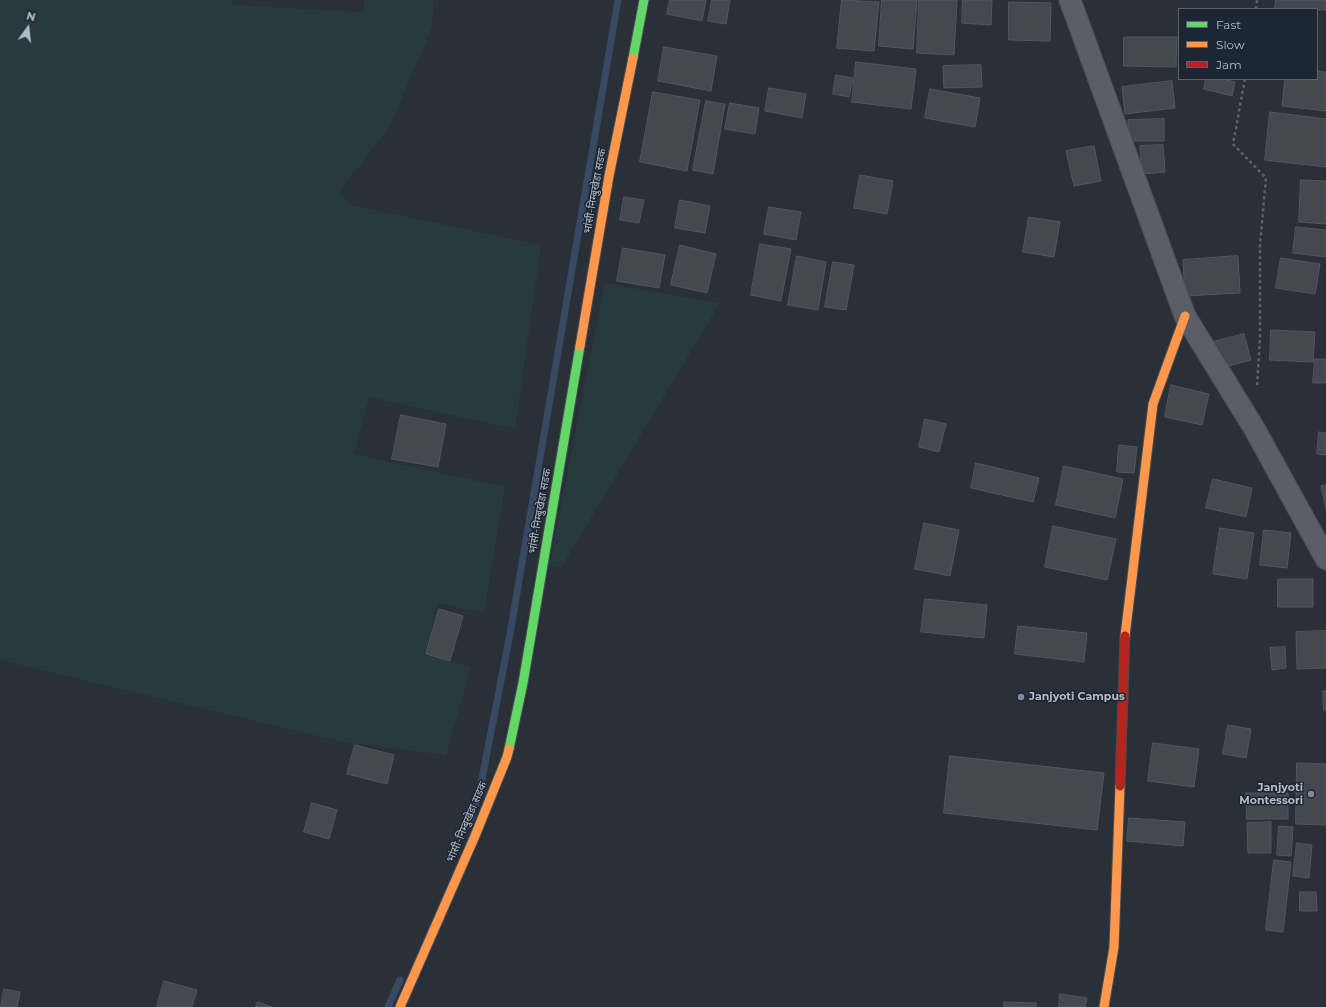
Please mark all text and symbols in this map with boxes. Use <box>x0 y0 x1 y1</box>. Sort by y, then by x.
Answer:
north arrow <box>8 8 48 48</box>
text: N <box>25 8 37 24</box>
legend <box>1178 8 1318 80</box>
text: Fast <box>1216 17 1241 32</box>
text: Slow <box>1216 37 1245 52</box>
text: Jam <box>1216 57 1242 72</box>
street label: भांसी-निम्बुखेडा सडक <box>581 147 609 235</box>
street label: भांसी-निम्बुखेडा सडक <box>526 467 554 555</box>
place label: Janjyoti Campus <box>1029 690 1125 704</box>
marker: Janjyoti Campus <box>1016 692 1026 702</box>
street label: भांसी-निम्बुखेडा सडक <box>444 780 490 864</box>
place label: Janjyoti Montessori <box>1239 781 1303 807</box>
marker: Janjyoti Montessori <box>1306 789 1316 799</box>

